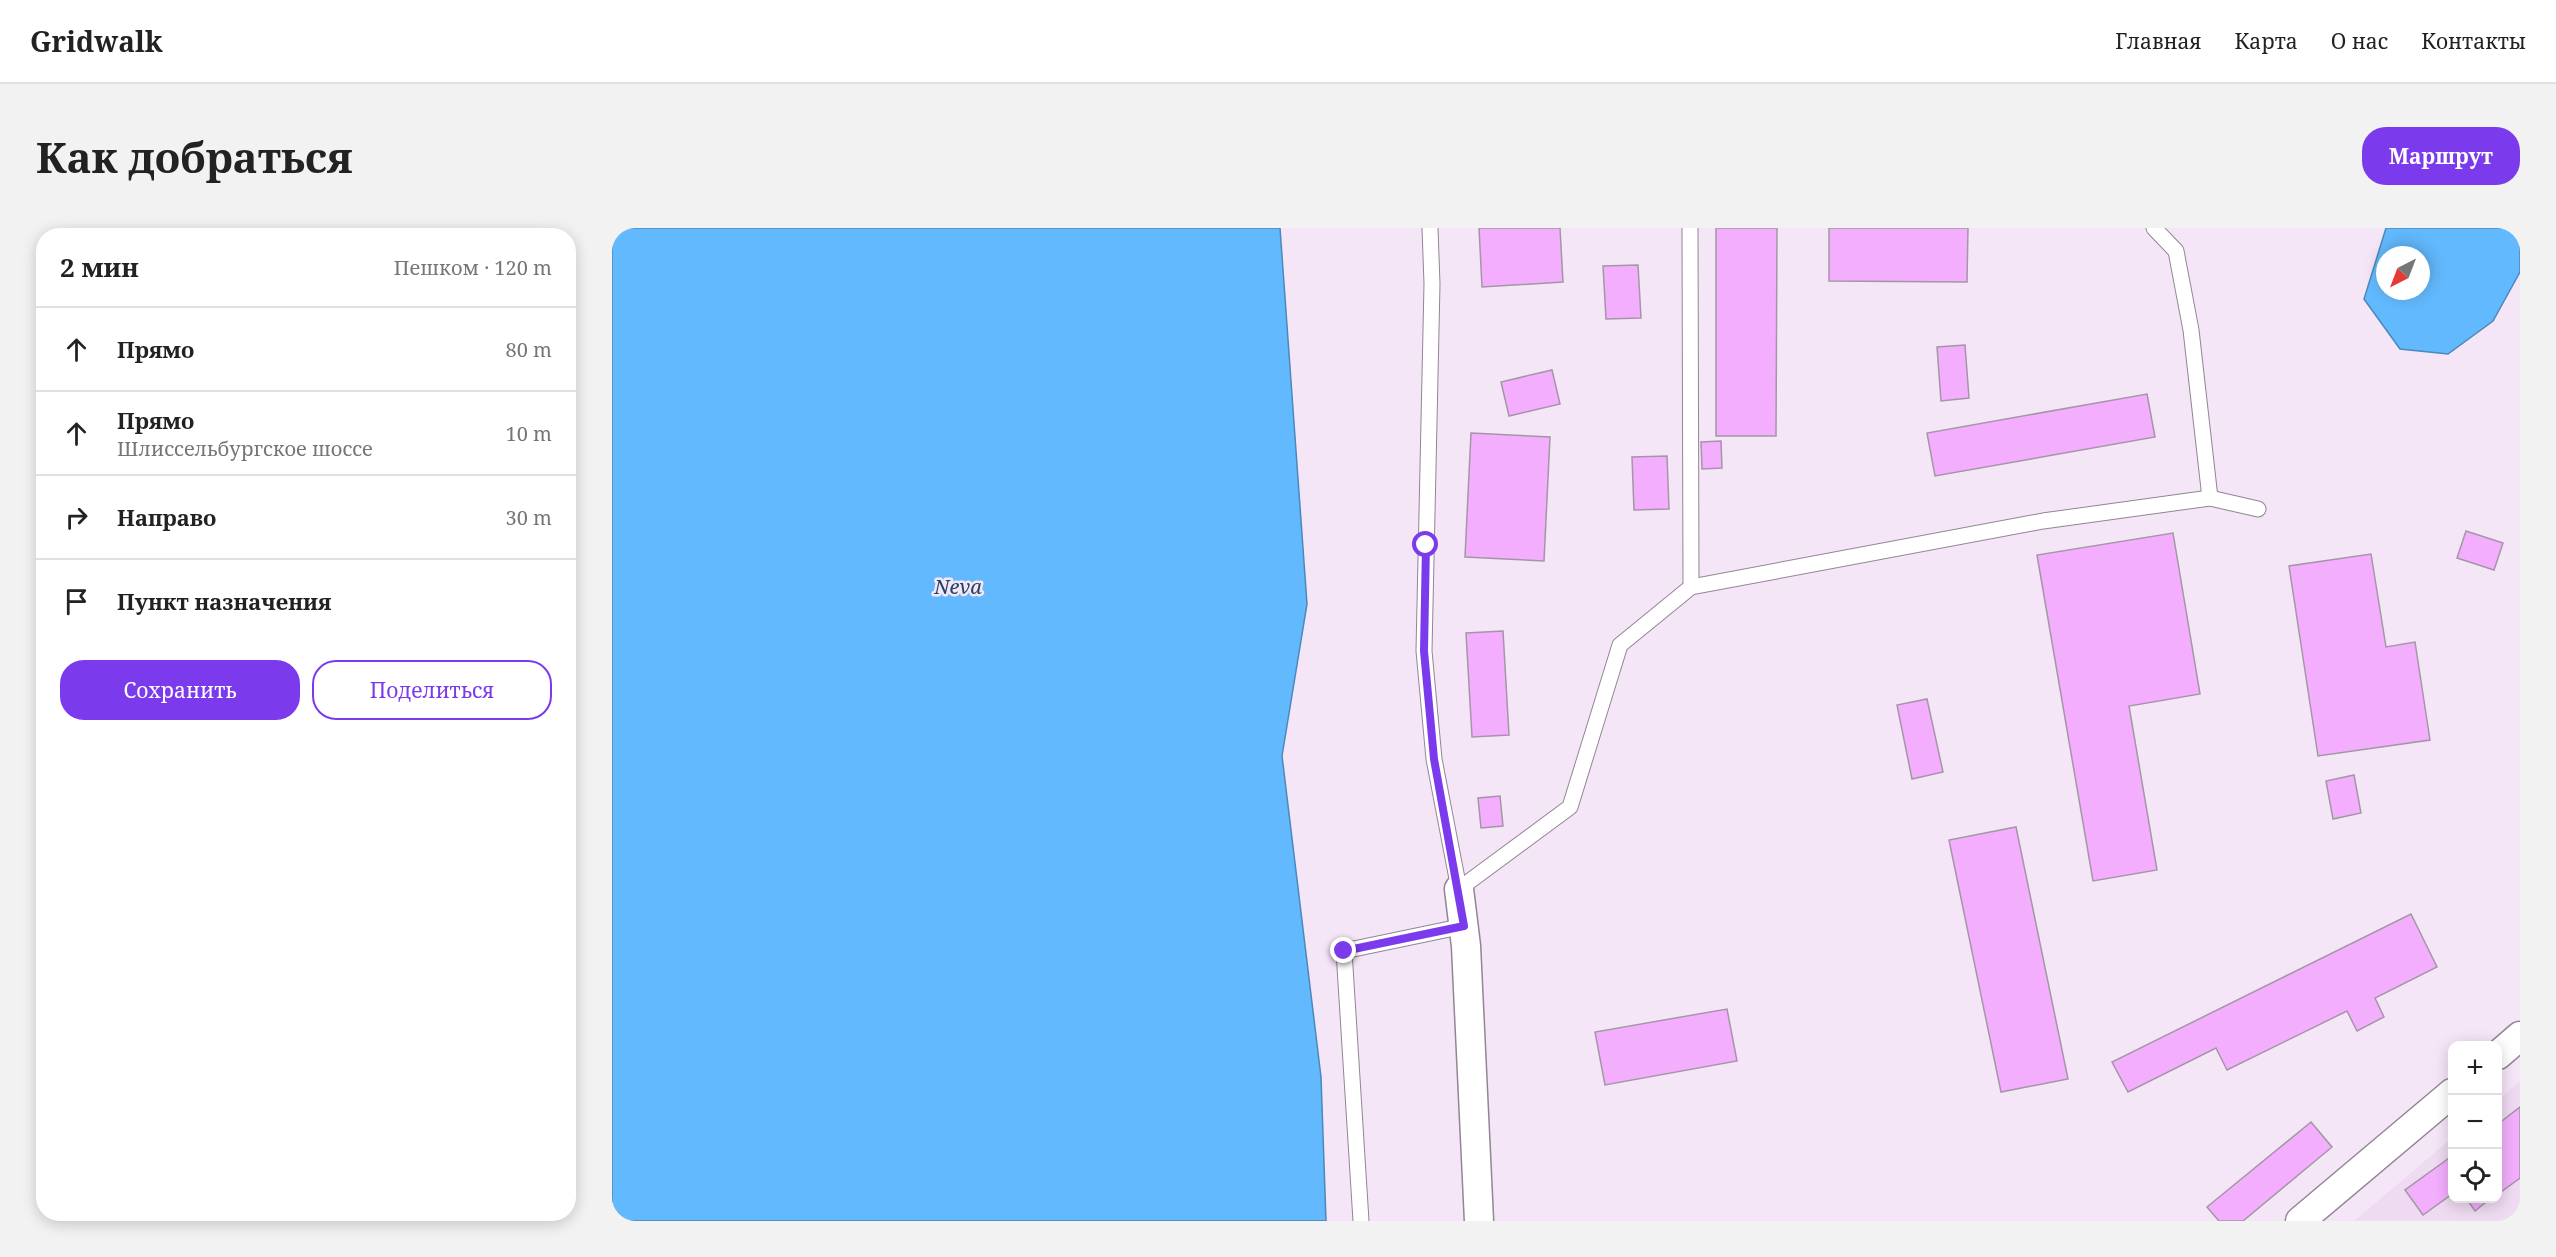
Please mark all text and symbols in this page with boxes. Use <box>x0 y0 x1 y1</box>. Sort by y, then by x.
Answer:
text: Gridwalk <box>30 22 163 60</box>
text: Главная <box>2115 27 2202 55</box>
text: Карта <box>2235 27 2298 55</box>
text: О нас <box>2331 27 2388 55</box>
text: Контакты <box>2421 27 2526 55</box>
button: Маршрут <box>2362 127 2520 185</box>
text: Как добраться <box>36 128 353 185</box>
north arrow <box>2376 246 2430 300</box>
text: 2 мин <box>60 249 139 285</box>
text: Пешком · 120 m <box>394 254 552 281</box>
icon: ahead <box>60 333 93 366</box>
text: Прямо <box>117 334 194 364</box>
text: 80 m <box>506 336 552 363</box>
text: Прямо <box>117 405 194 435</box>
icon: ahead <box>60 417 93 450</box>
text: 10 m <box>506 420 552 447</box>
text: Шлиссельбургское шоссе <box>117 435 373 462</box>
icon: right <box>60 501 93 534</box>
text: Направо <box>117 502 216 532</box>
text: 30 m <box>506 504 552 531</box>
route start <box>1412 531 1438 557</box>
water label: Neva <box>933 573 982 600</box>
icon: arrive <box>60 585 93 618</box>
text: Пункт назначения <box>117 586 331 616</box>
button: Сохранить <box>60 660 300 720</box>
button: Поделиться <box>312 660 552 720</box>
route end <box>1330 937 1356 963</box>
map controls <box>2448 1041 2502 1203</box>
button: + <box>2448 1041 2502 1095</box>
button: − <box>2448 1095 2502 1149</box>
button: locate <box>2448 1149 2502 1203</box>

